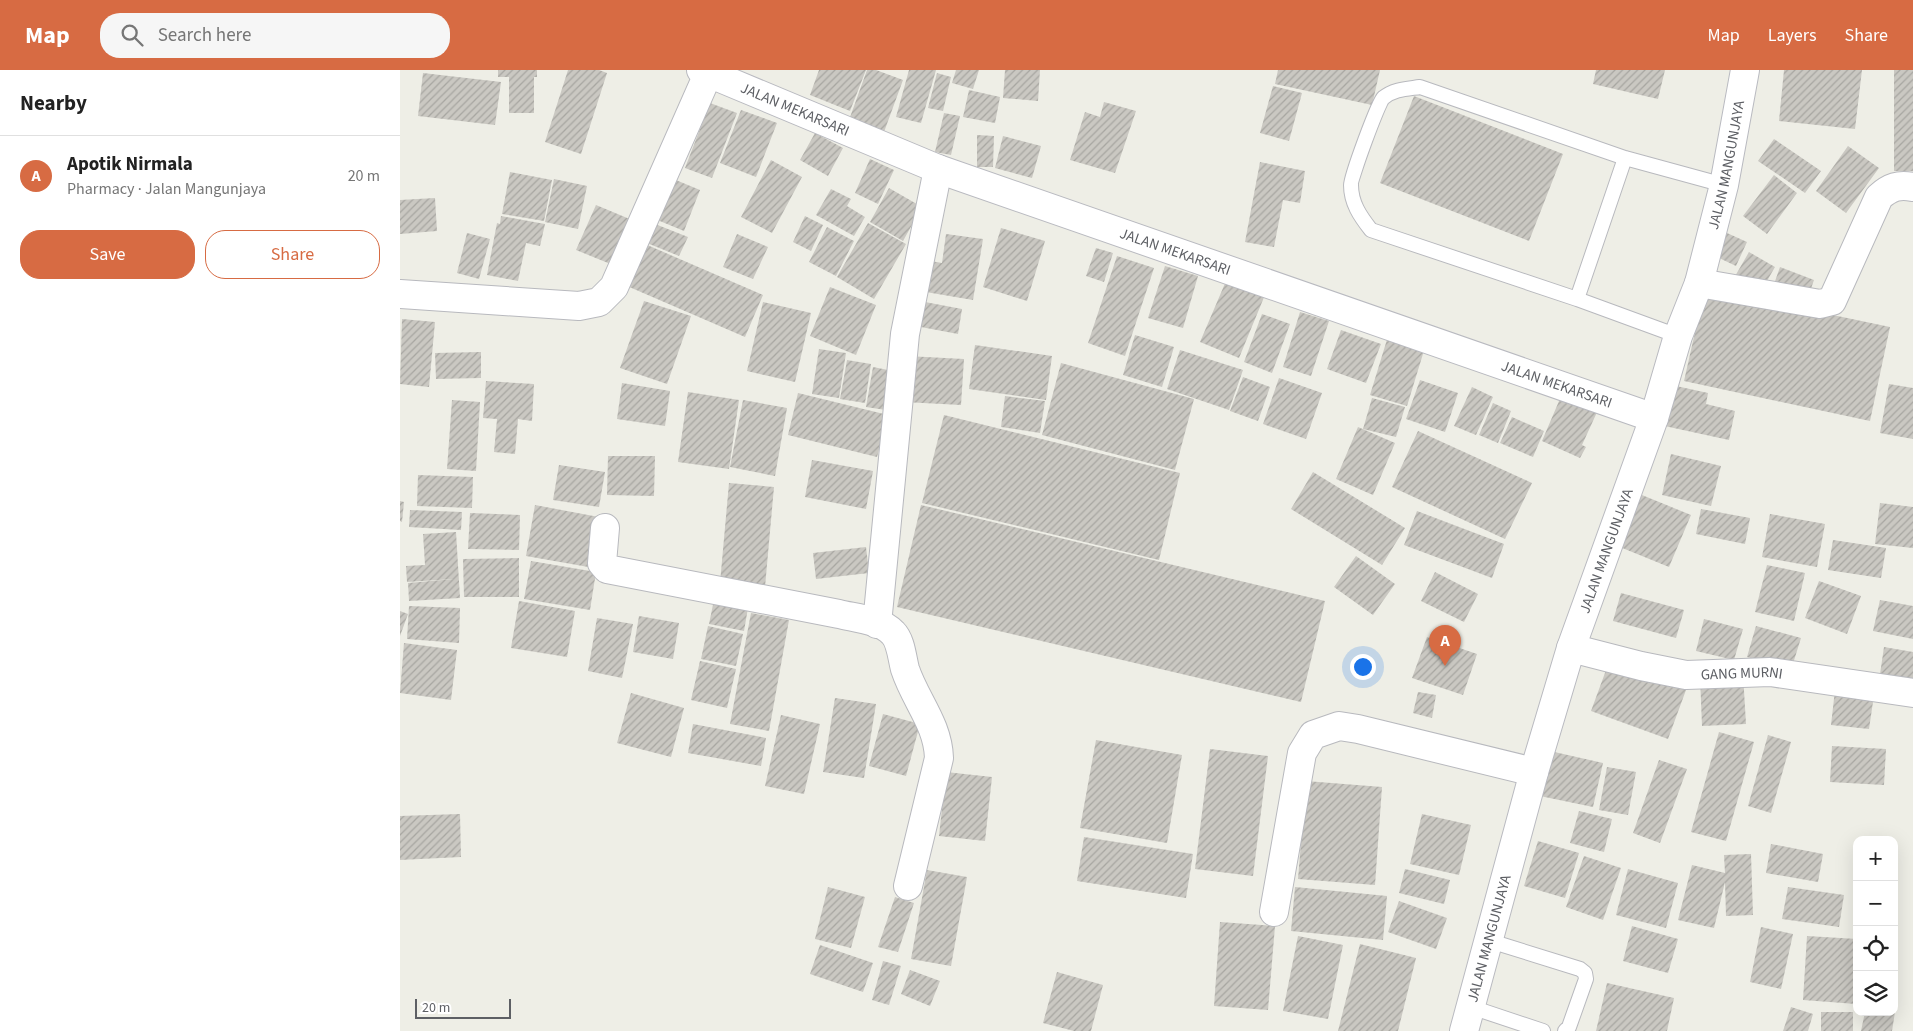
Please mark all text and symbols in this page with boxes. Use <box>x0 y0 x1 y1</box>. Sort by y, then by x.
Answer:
search box <box>100 13 450 58</box>
text: Map <box>25 18 70 53</box>
icon: search <box>118 21 146 49</box>
text: Search here <box>158 22 251 49</box>
text: Map <box>1708 23 1740 48</box>
text: Layers <box>1768 23 1817 48</box>
text: Share <box>1845 23 1888 48</box>
street label: JALAN MEKARSARI <box>737 78 853 142</box>
text: Nearby <box>20 88 87 118</box>
street label: JALAN MANGUNJAYA <box>1703 98 1750 232</box>
text: Apotik Nirmala <box>67 151 193 178</box>
text: A <box>31 165 41 187</box>
text: 20 m <box>348 165 380 187</box>
text: Pharmacy · Jalan Mangunjaya <box>67 178 266 200</box>
street label: JALAN MEKARSARI <box>1117 223 1233 281</box>
button: Save <box>20 230 195 279</box>
button: Share <box>205 230 380 279</box>
street label: JALAN MEKARSARI <box>1498 356 1615 414</box>
street label: JALAN MANGUNJAYA <box>1574 485 1639 616</box>
pin: A <box>1429 625 1461 666</box>
your location <box>1350 654 1376 680</box>
street label: GANG MURNI <box>1700 662 1784 685</box>
map controls <box>1853 836 1898 1016</box>
button: + <box>1853 836 1898 881</box>
street label: JALAN MANGUNJAYA <box>1462 872 1517 1005</box>
button: − <box>1853 881 1898 926</box>
button: locate <box>1853 926 1898 971</box>
button: layers <box>1853 971 1898 1016</box>
scale bar <box>415 996 511 1019</box>
text: 20 m <box>422 998 450 1018</box>

